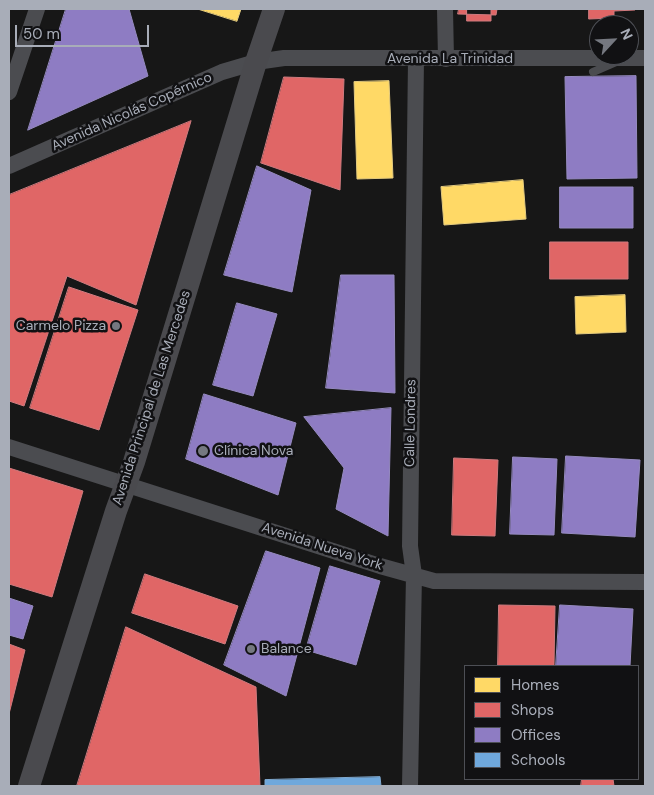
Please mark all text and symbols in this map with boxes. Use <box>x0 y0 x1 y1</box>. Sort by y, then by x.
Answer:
scale bar <box>18 15 151 47</box>
north arrow <box>589 15 639 65</box>
text: 50 m <box>23 24 60 44</box>
text: N <box>616 26 637 43</box>
street label: Avenida La Trinidad <box>387 51 513 67</box>
street label: Avenida Nicolás Copérnico <box>49 69 215 155</box>
street label: Avenida Principal de Las Mercedes <box>109 288 195 508</box>
place label: Carmelo Pizza <box>16 318 106 334</box>
marker: Carmelo Pizza <box>110 320 122 332</box>
street label: Calle Londres <box>402 379 420 467</box>
place label: Clínica Nova <box>214 443 293 459</box>
marker: Clínica Nova <box>196 444 210 458</box>
street label: Avenida Nueva York <box>259 520 385 574</box>
place label: Balance <box>261 641 312 657</box>
marker: Balance <box>245 643 257 655</box>
legend <box>464 665 639 780</box>
text: Homes <box>511 675 560 695</box>
text: Shops <box>511 700 554 720</box>
text: Offices <box>511 725 561 745</box>
text: Schools <box>511 750 566 770</box>

